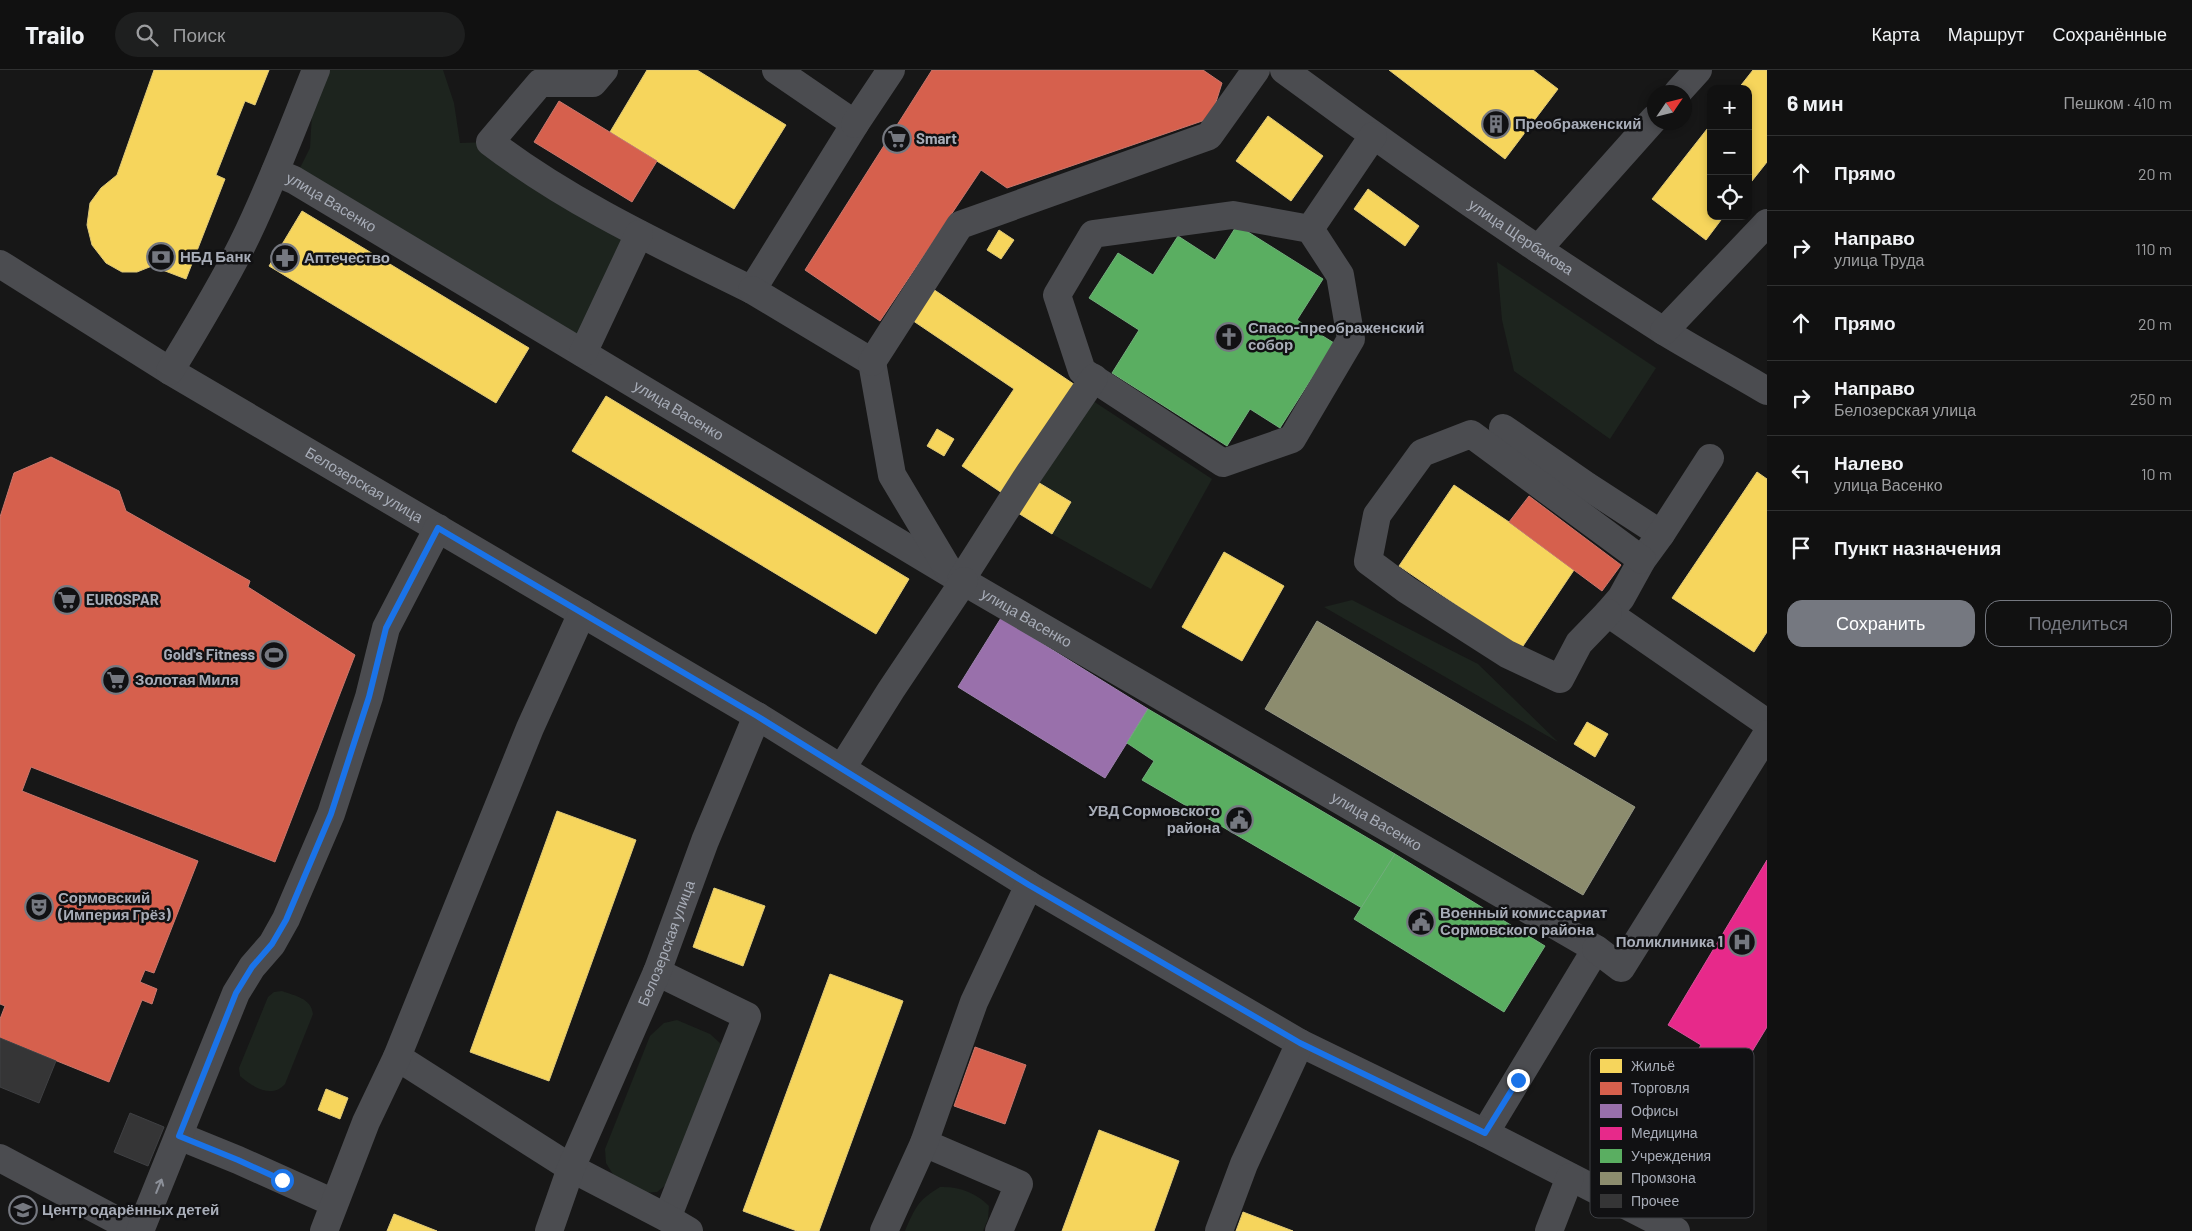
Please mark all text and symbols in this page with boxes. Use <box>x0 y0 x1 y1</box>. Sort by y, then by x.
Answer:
search box <box>115 12 465 57</box>
text: Trailo <box>25 20 85 49</box>
icon: search <box>133 21 161 49</box>
text: Поиск <box>173 23 225 46</box>
text: Карта <box>1872 23 1920 45</box>
text: Маршрут <box>1948 23 2024 45</box>
text: Сохранённые <box>2052 23 2167 45</box>
north arrow <box>1647 85 1692 130</box>
map controls <box>1707 85 1752 220</box>
button: + <box>1707 85 1752 130</box>
text: 6 мин <box>1787 90 1844 115</box>
text: Пешком · 410 m <box>2064 93 2172 112</box>
building icon: Преображенский <box>1481 109 1511 139</box>
place label: Преображенский <box>1515 114 1641 132</box>
supermarket icon: Smart <box>882 124 912 154</box>
place label: Smart <box>916 129 957 147</box>
button: − <box>1707 130 1752 175</box>
icon: ahead <box>1787 159 1815 187</box>
text: Прямо <box>1834 161 1896 184</box>
text: 20 m <box>2138 164 2172 183</box>
street label: улица Васенко <box>284 168 380 235</box>
button: locate <box>1707 175 1752 220</box>
street label: улица Щербакова <box>1465 195 1578 279</box>
text: Направо <box>1834 226 1915 249</box>
icon: right <box>1787 234 1815 262</box>
text: 110 m <box>2135 239 2172 258</box>
bank icon: НБД Банк <box>146 242 176 272</box>
pharmacy icon: Аптечество <box>270 243 300 273</box>
place label: НБД Банк <box>180 247 251 265</box>
place label: Аптечество <box>304 248 390 266</box>
text: улица Труда <box>1834 250 1924 269</box>
icon: ahead <box>1787 309 1815 337</box>
text: Прямо <box>1834 311 1896 334</box>
text: 20 m <box>2138 314 2172 333</box>
place label: Спасо-преображенский собор <box>1248 318 1425 353</box>
church icon: Спасо-преображенский собор <box>1214 322 1244 352</box>
street label: улица Васенко <box>631 376 727 444</box>
text: Направо <box>1834 376 1915 399</box>
icon: right <box>1787 384 1815 412</box>
text: 250 m <box>2130 389 2172 408</box>
text: Белозерская улица <box>1834 400 1976 419</box>
street label: Белозерская улица <box>303 443 427 526</box>
text: Налево <box>1834 451 1904 474</box>
icon: left <box>1787 459 1815 487</box>
text: 10 m <box>2141 464 2172 483</box>
text: улица Васенко <box>1834 475 1943 494</box>
icon: arrive <box>1787 534 1815 562</box>
text: Пункт назначения <box>1834 536 2001 559</box>
street label: улица Васенко <box>978 584 1075 651</box>
supermarket icon: EUROSPAR <box>52 585 82 615</box>
place label: EUROSPAR <box>86 590 159 608</box>
button: Сохранить <box>1787 600 1975 647</box>
button: Поделиться <box>1985 600 2172 647</box>
sports icon: Gold's Fitness <box>259 640 289 670</box>
place label: Gold's Fitness <box>163 645 255 663</box>
supermarket icon: Золотая Миля <box>101 665 131 695</box>
place label: Золотая Миля <box>135 670 239 688</box>
street label: улица Васенко <box>1329 787 1426 854</box>
place label: УВД Сормовского района <box>1088 801 1221 836</box>
public building icon: УВД Сормовского района <box>1224 805 1254 835</box>
street label: Белозерская улица <box>633 877 698 1009</box>
place label: Сормовский (Империя Грёз) <box>57 888 172 923</box>
theatre icon: Сормовский (Империя Грёз) <box>24 892 54 922</box>
place label: Военный комиссариат Сормовского района <box>1440 903 1607 938</box>
public building icon: Военный комиссариат Сормовского района <box>1406 907 1436 937</box>
hospital icon: Поликлиника 1 <box>1727 927 1757 957</box>
place label: Поликлиника 1 <box>1616 932 1723 950</box>
legend <box>1590 1048 1754 1218</box>
text: Жильё <box>1631 1057 1675 1074</box>
route end <box>1507 1069 1530 1092</box>
text: Торговля <box>1631 1079 1689 1096</box>
text: Офисы <box>1631 1102 1678 1119</box>
text: Медицина <box>1631 1124 1698 1141</box>
text: Учреждения <box>1631 1147 1711 1164</box>
route start <box>271 1169 294 1192</box>
text: Промзона <box>1631 1169 1696 1186</box>
one-way arrow <box>154 1179 164 1194</box>
text: Прочее <box>1631 1192 1679 1209</box>
school or university icon: Центр одарённых детей <box>8 1195 38 1225</box>
place label: Центр одарённых детей <box>42 1200 219 1218</box>

